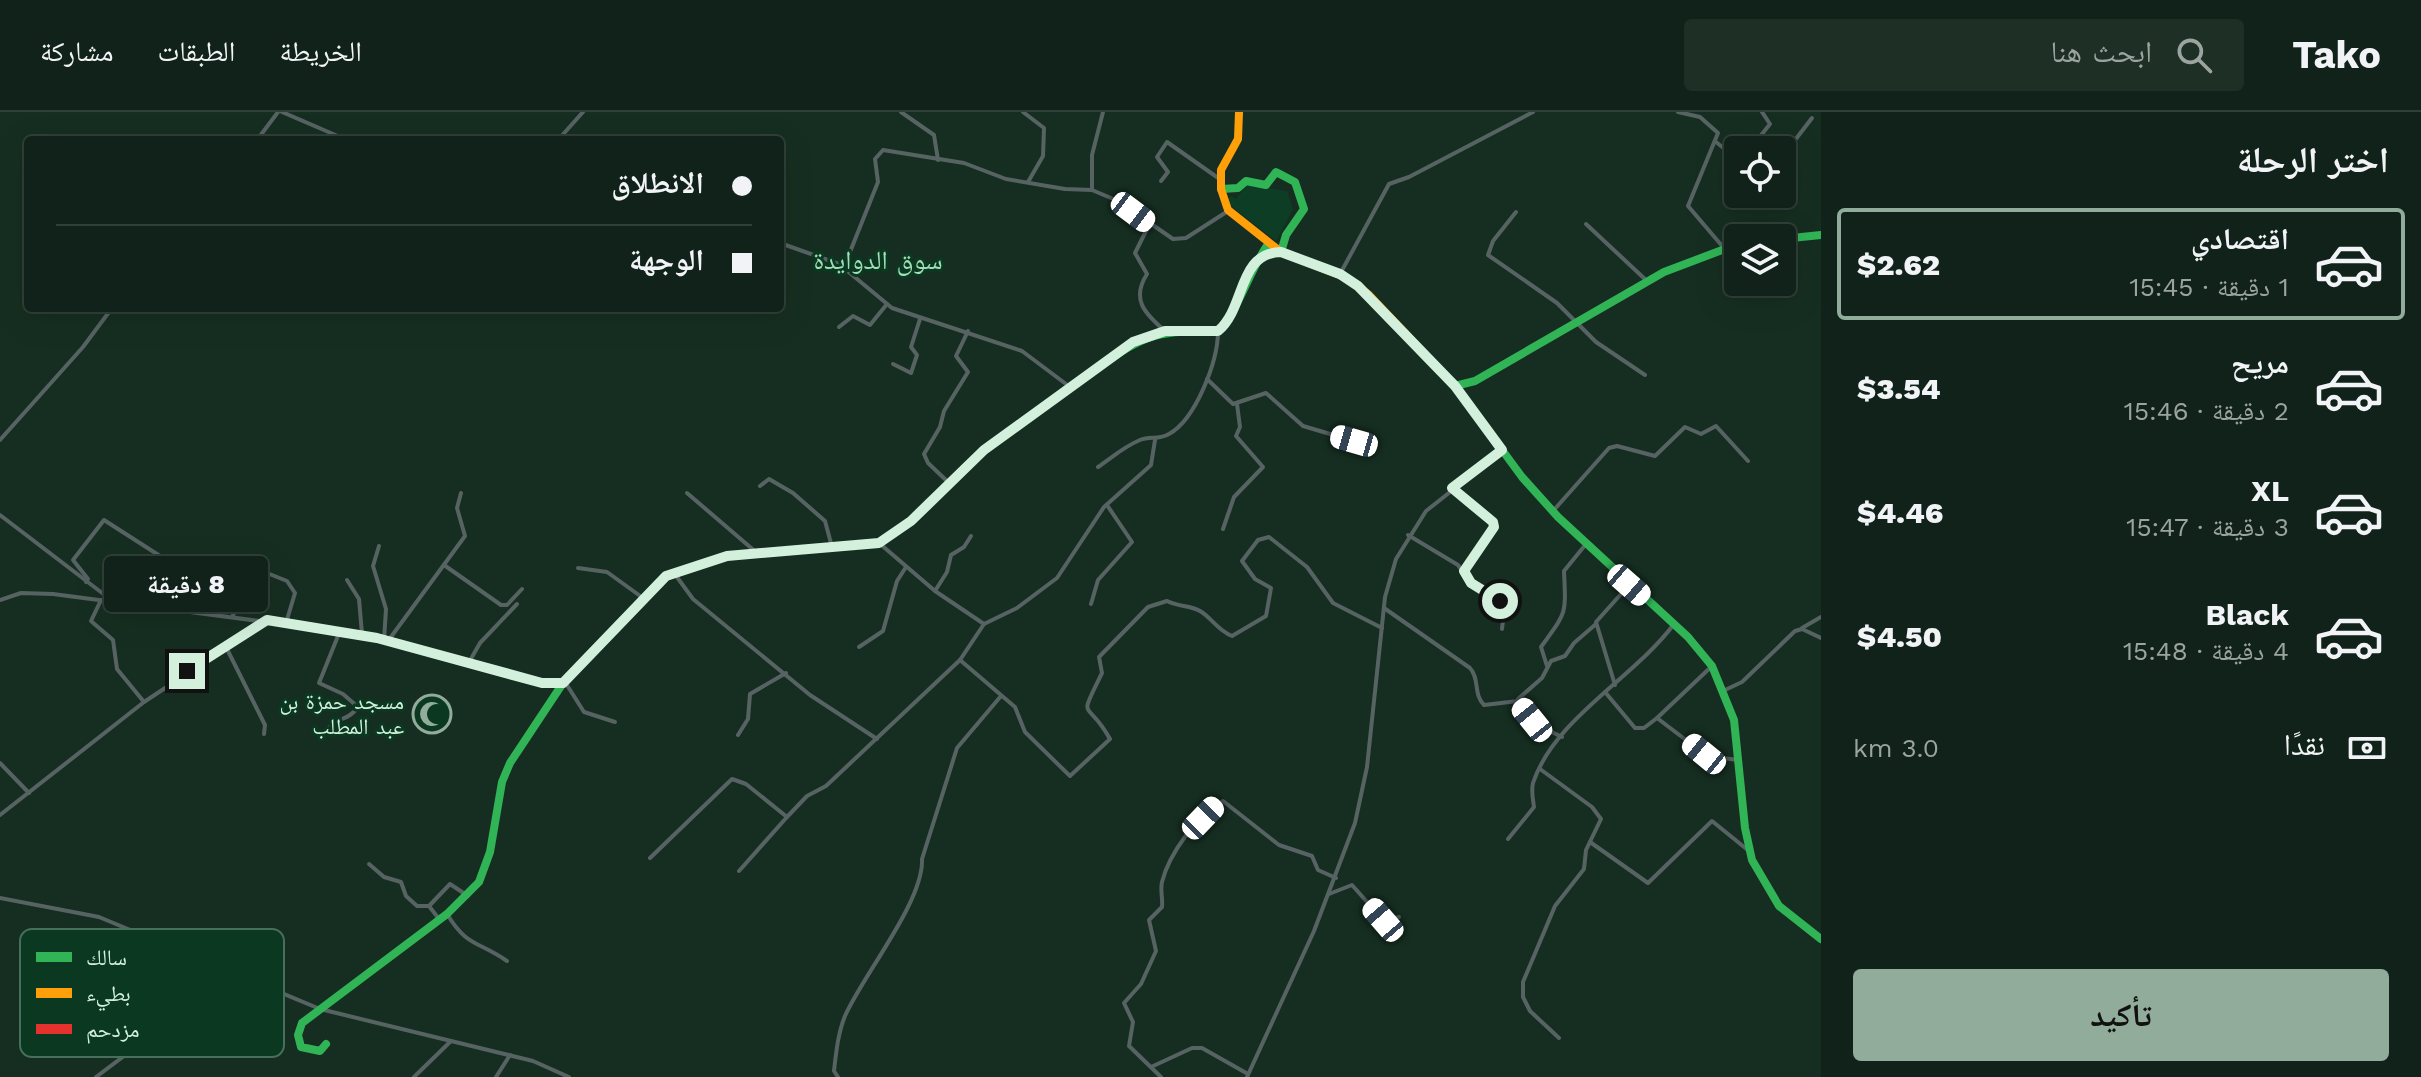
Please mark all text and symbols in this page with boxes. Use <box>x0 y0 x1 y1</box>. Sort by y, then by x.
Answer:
search box <box>1684 19 2244 91</box>
icon: search <box>2172 33 2216 77</box>
text: Tako <box>2292 33 2381 77</box>
text: ابحث هنا <box>2050 34 2152 69</box>
text: مشاركة <box>40 35 114 68</box>
text: الطبقات <box>158 35 235 68</box>
text: الخريطة <box>279 35 362 68</box>
map controls <box>1724 136 1796 296</box>
button: locate <box>1724 136 1796 208</box>
text: اختر الرحلة <box>2237 139 2389 181</box>
text: الانطلاق <box>611 165 704 200</box>
car <box>1107 188 1159 236</box>
text: اقتصادي <box>2191 221 2289 256</box>
button: layers <box>1724 224 1796 296</box>
icon: car <box>2313 228 2385 300</box>
text: الوجهة <box>629 242 704 277</box>
district label: سوق الدوايدة <box>813 245 943 276</box>
text: $2.62 <box>1857 247 1940 282</box>
text: 1 دقيقة · 15:45 <box>2130 272 2289 302</box>
text: مريح <box>2231 345 2289 380</box>
icon: car <box>2313 352 2385 424</box>
text: $3.54 <box>1857 371 1941 406</box>
text: 2 دقيقة · 15:46 <box>2124 396 2289 426</box>
car <box>1328 423 1380 459</box>
text: XL <box>2251 473 2289 508</box>
icon: car <box>2313 476 2385 548</box>
text: $4.46 <box>1857 495 1943 530</box>
text: 3 دقيقة · 15:47 <box>2126 512 2289 542</box>
callout: 8 دقيقة <box>105 555 269 611</box>
car <box>1603 560 1655 610</box>
text: 8 دقيقة <box>147 569 225 599</box>
route start <box>1482 583 1518 619</box>
text: Black <box>2206 597 2289 632</box>
icon: car <box>2313 600 2385 672</box>
text: $4.50 <box>1857 619 1942 654</box>
text: 4 دقيقة · 15:48 <box>2123 636 2289 666</box>
route end <box>169 653 205 689</box>
place label: مسجد حمزة بن عبد المطلب <box>279 689 404 739</box>
mosque icon: مسجد حمزة بن عبد المطلب <box>411 693 453 735</box>
car <box>1508 694 1556 746</box>
icon: cash <box>2345 726 2389 770</box>
text: نقدًا <box>2284 727 2325 762</box>
car <box>1678 730 1730 778</box>
text: 3.0 km <box>1853 733 1939 763</box>
car <box>1178 792 1228 844</box>
car <box>1358 894 1408 946</box>
legend <box>20 929 284 1057</box>
text: سالك <box>86 945 127 970</box>
button: تأكيد <box>1853 969 2389 1061</box>
text: بطيء <box>86 981 131 1011</box>
text: مزدحم <box>86 1017 140 1044</box>

